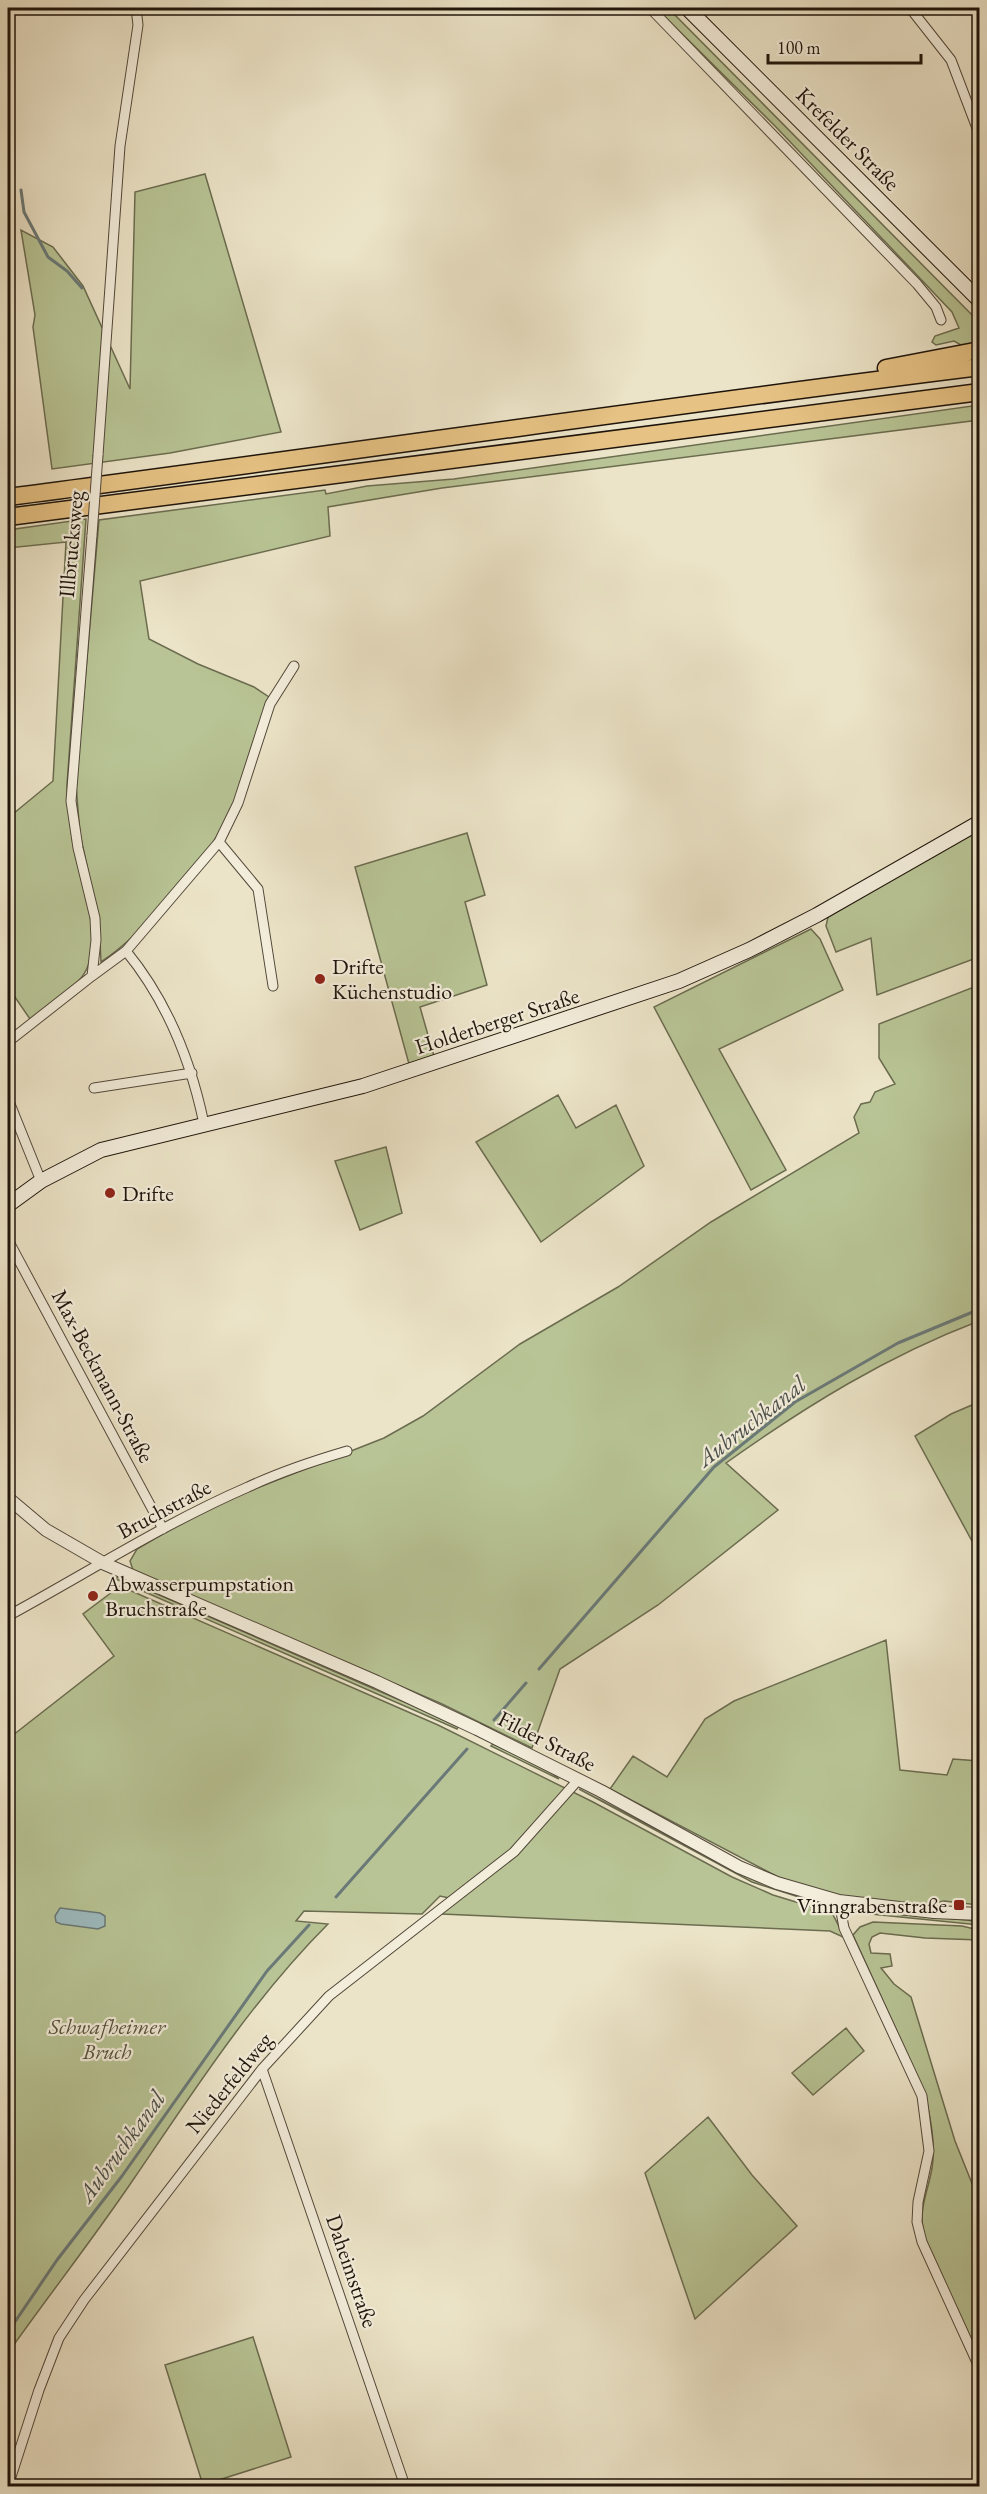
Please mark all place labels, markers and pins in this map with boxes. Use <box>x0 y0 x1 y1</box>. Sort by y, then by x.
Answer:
place label: Drifte Küchenstudio <box>332 952 452 1006</box>
marker: Drifte Küchenstudio <box>313 972 327 986</box>
place label: Drifte <box>122 1179 174 1208</box>
marker: Drifte <box>103 1186 117 1200</box>
place label: Abwasserpumpstation Bruchstraße <box>104 1569 294 1623</box>
marker: Abwasserpumpstation Bruchstraße <box>86 1589 100 1603</box>
place label: Vinngrabenstraße <box>797 1891 947 1920</box>
marker: Vinngrabenstraße <box>952 1898 966 1912</box>

